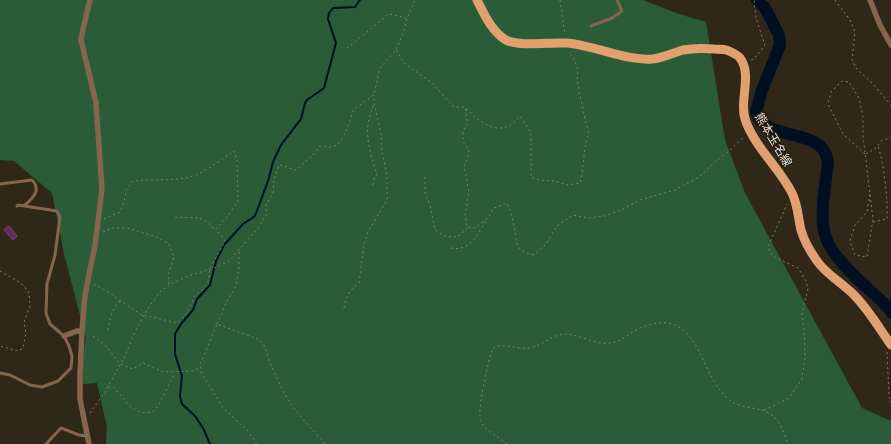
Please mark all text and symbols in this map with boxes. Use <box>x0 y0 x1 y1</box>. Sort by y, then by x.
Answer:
street label: 熊本玉名線 <box>751 111 795 169</box>

